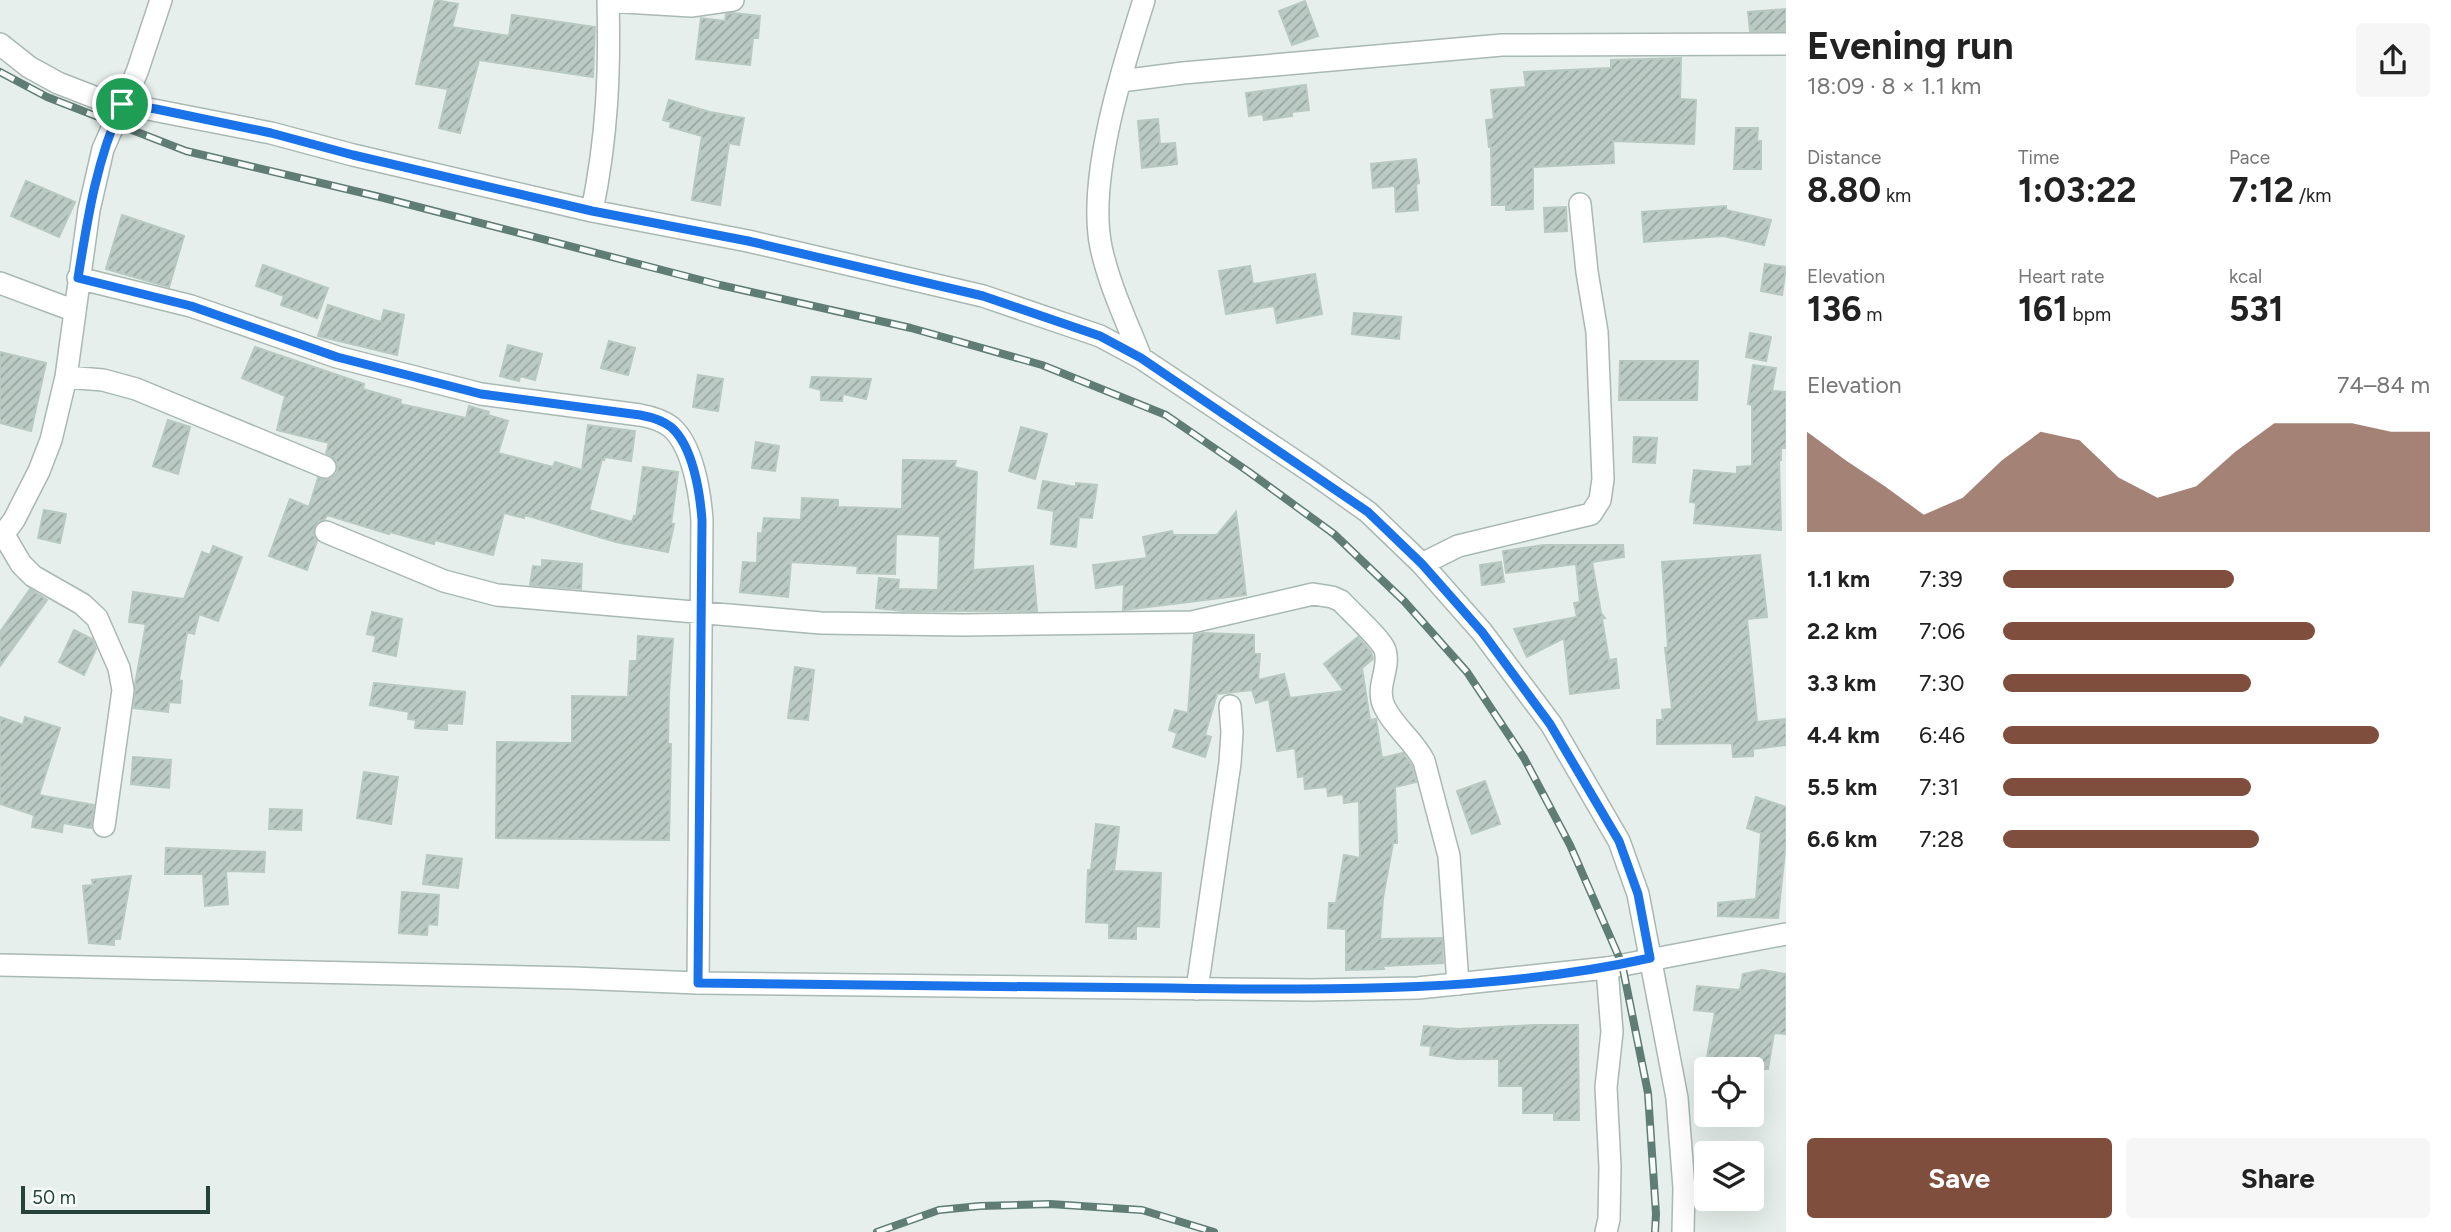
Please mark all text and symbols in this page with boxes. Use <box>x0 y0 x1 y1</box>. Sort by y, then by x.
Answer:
text: Evening run <box>1807 23 2014 69</box>
button: share <box>2356 23 2430 97</box>
text: 18:09 · 8 × 1.1 km <box>1807 72 1981 100</box>
pin <box>92 74 152 134</box>
icon: arrive <box>103 85 141 123</box>
text: Distance <box>1807 146 1881 169</box>
text: Time <box>2018 146 2059 169</box>
text: Pace <box>2229 146 2270 169</box>
text: 8.80 <box>1807 169 1881 211</box>
text: 1:03:22 <box>2018 169 2137 211</box>
text: 7:12 <box>2229 169 2294 211</box>
text: km <box>1881 184 1911 207</box>
text: /km <box>2294 184 2332 207</box>
text: Elevation <box>1807 265 1885 288</box>
text: Heart rate <box>2018 265 2104 288</box>
text: kcal <box>2229 265 2262 288</box>
text: 136 <box>1807 288 1862 330</box>
text: 161 <box>2018 288 2068 330</box>
text: 531 <box>2229 288 2284 330</box>
text: m <box>1862 303 1882 326</box>
text: bpm <box>2068 303 2111 326</box>
text: Elevation <box>1807 371 1902 399</box>
text: 74–84 m <box>2337 371 2430 399</box>
text: 1.1 km <box>1807 565 1870 593</box>
text: 7:39 <box>1919 565 1963 593</box>
text: 2.2 km <box>1807 617 1877 645</box>
text: 7:06 <box>1919 617 1965 645</box>
text: 3.3 km <box>1807 669 1876 697</box>
text: 7:30 <box>1919 669 1964 697</box>
text: 4.4 km <box>1807 721 1880 749</box>
text: 6:46 <box>1919 721 1965 749</box>
text: 5.5 km <box>1807 773 1877 801</box>
text: 7:31 <box>1919 773 1959 801</box>
text: 6.6 km <box>1807 825 1877 853</box>
text: 7:28 <box>1919 825 1964 853</box>
map controls <box>1694 1057 1764 1211</box>
button: locate <box>1694 1057 1764 1127</box>
button: Save <box>1807 1138 2112 1218</box>
button: Share <box>2126 1138 2430 1218</box>
button: layers <box>1694 1141 1764 1211</box>
scale bar <box>21 1183 210 1215</box>
text: 50 m <box>32 1186 76 1209</box>

